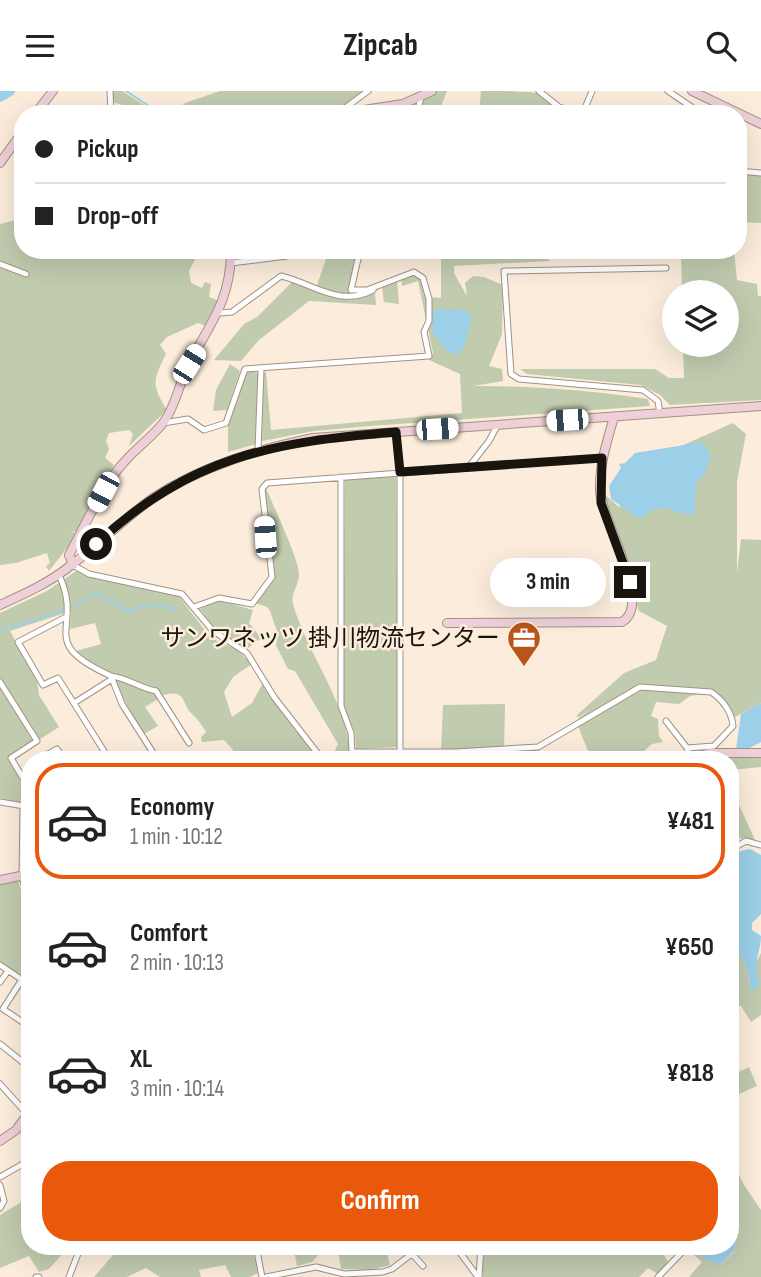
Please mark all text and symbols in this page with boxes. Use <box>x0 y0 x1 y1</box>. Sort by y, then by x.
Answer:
text: Zipcab <box>343 26 418 65</box>
icon: menu <box>21 27 59 65</box>
icon: search <box>702 27 740 65</box>
text: Pickup <box>77 134 139 165</box>
text: Drop-off <box>77 201 158 232</box>
map controls <box>662 280 739 357</box>
button: layers <box>662 280 739 357</box>
car <box>169 341 210 387</box>
car <box>546 408 589 432</box>
car <box>416 417 459 441</box>
car <box>84 469 123 515</box>
car <box>254 515 277 559</box>
route start <box>80 528 112 560</box>
callout: 3 min <box>490 557 606 607</box>
route end <box>614 566 646 598</box>
text: 3 min <box>526 568 570 596</box>
office icon: サンワネッツ 掛川物流センター <box>505 619 543 668</box>
place label: サンワネッツ 掛川物流センター <box>160 624 500 653</box>
icon: car <box>46 790 109 853</box>
text: Economy <box>130 792 214 823</box>
text: ¥481 <box>666 806 714 837</box>
text: 1 min · 10:12 <box>130 823 223 851</box>
icon: car <box>46 916 109 979</box>
text: Comfort <box>130 918 208 949</box>
text: ¥650 <box>665 932 714 963</box>
text: 2 min · 10:13 <box>130 949 224 977</box>
icon: car <box>46 1042 109 1105</box>
text: XL <box>130 1044 152 1075</box>
text: ¥818 <box>666 1058 714 1089</box>
text: 3 min · 10:14 <box>130 1075 224 1103</box>
button: Confirm <box>42 1161 718 1241</box>

